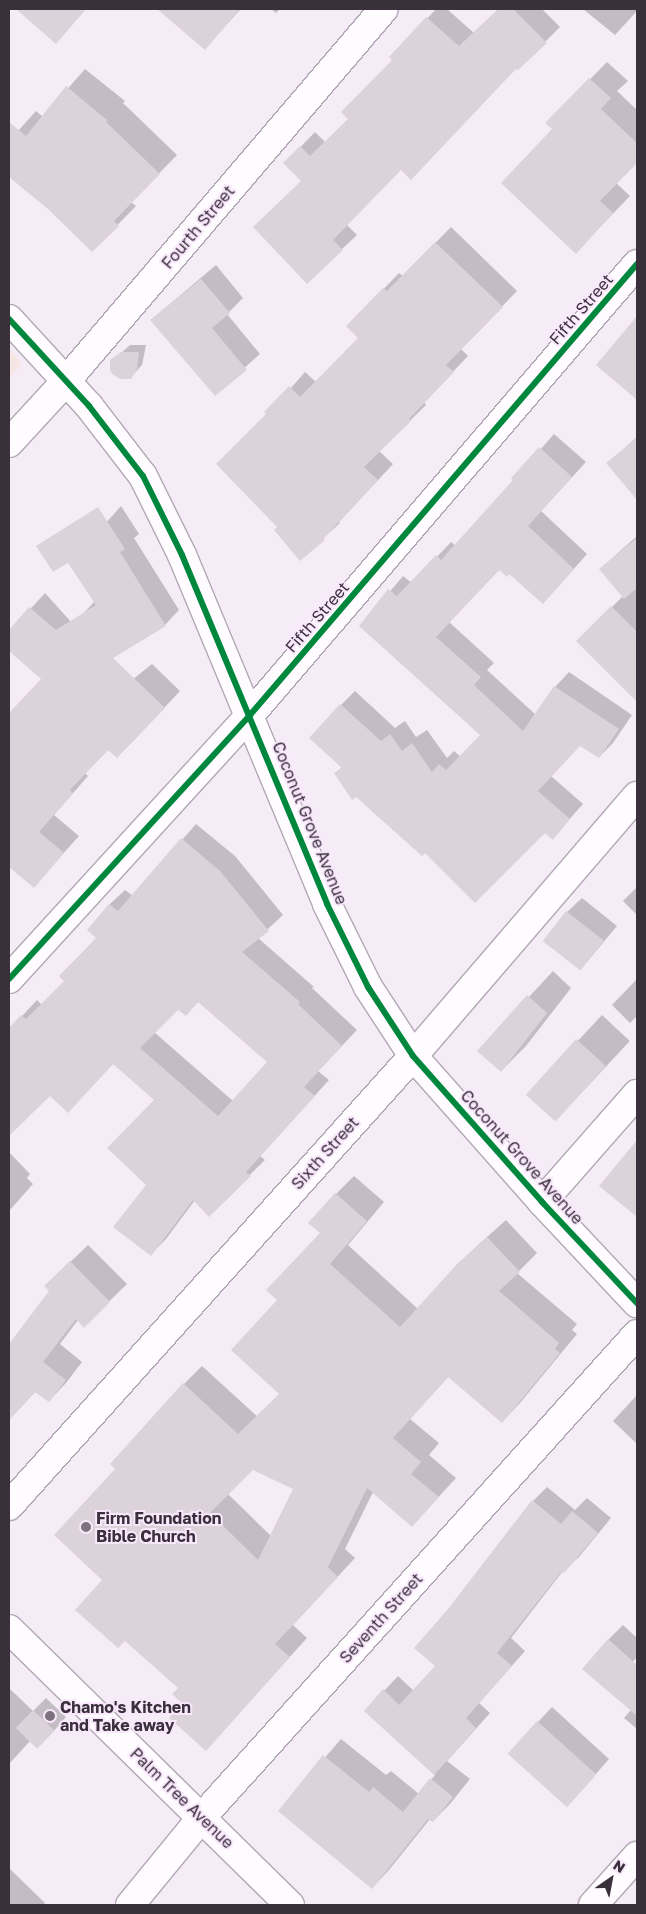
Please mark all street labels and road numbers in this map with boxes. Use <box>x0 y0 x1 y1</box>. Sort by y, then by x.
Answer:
street label: Fourth Street <box>158 181 238 273</box>
street label: Fifth Street <box>545 270 617 348</box>
street label: Fifth Street <box>281 578 353 656</box>
street label: Coconut Grove Avenue <box>269 739 351 907</box>
street label: Coconut Grove Avenue <box>457 1086 587 1228</box>
street label: Sixth Street <box>287 1113 363 1193</box>
street label: Seventh Street <box>336 1569 426 1667</box>
street label: Palm Tree Avenue <box>126 1744 238 1852</box>

